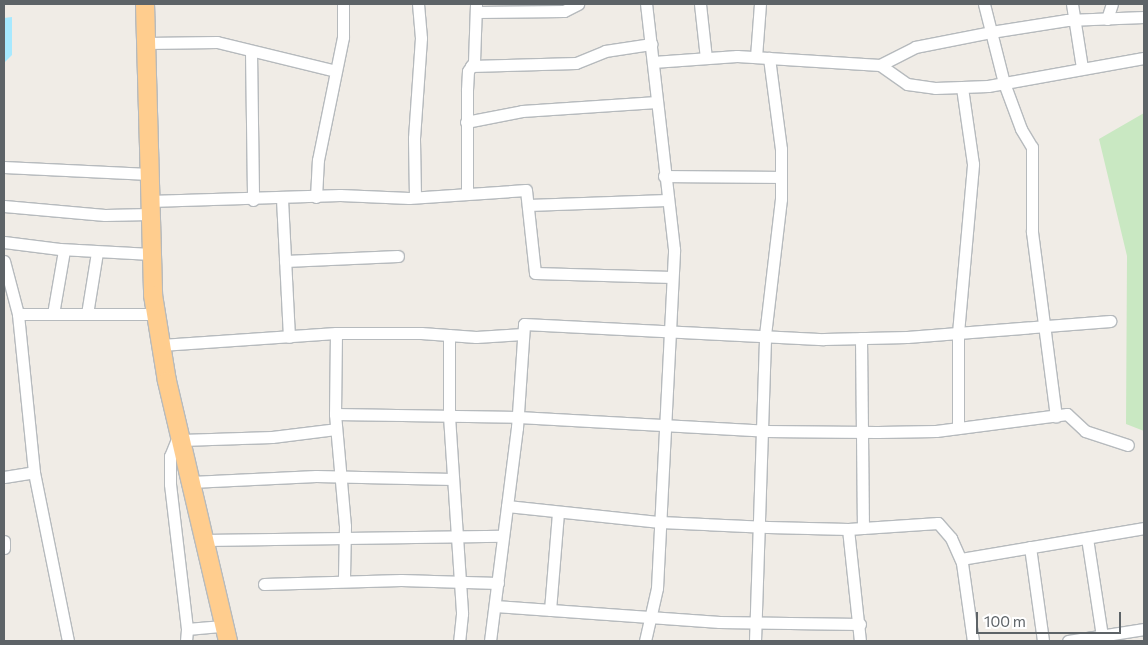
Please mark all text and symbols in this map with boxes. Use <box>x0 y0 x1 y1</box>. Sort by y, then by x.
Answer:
scale bar <box>978 602 1123 634</box>
text: 100 m <box>984 612 1026 630</box>

